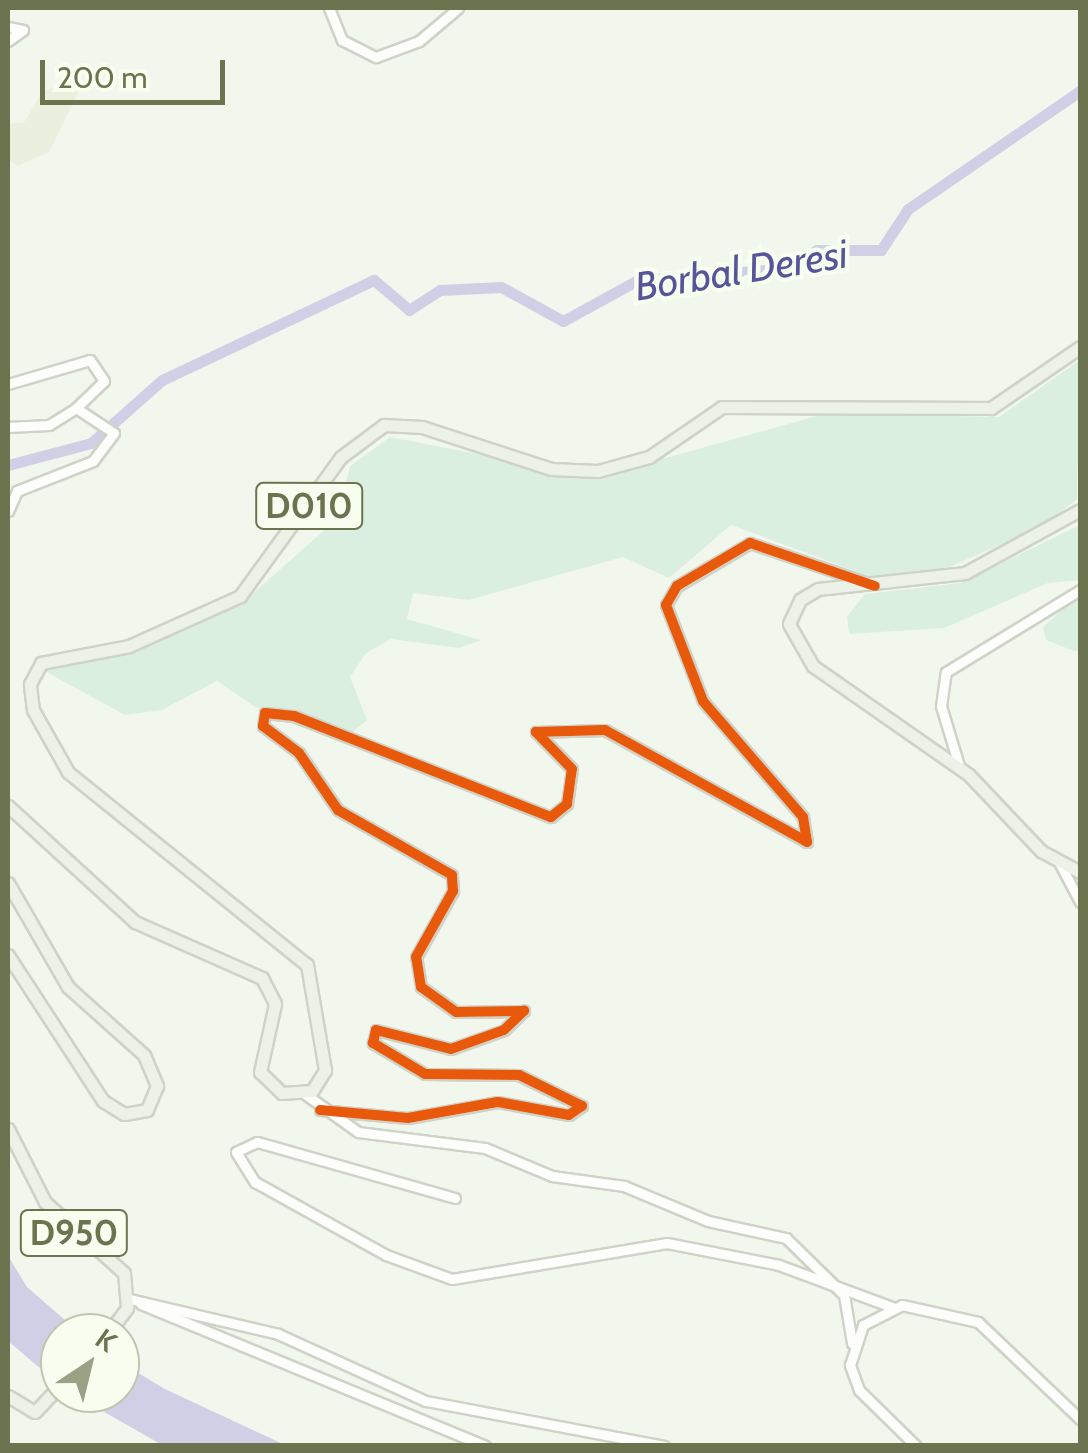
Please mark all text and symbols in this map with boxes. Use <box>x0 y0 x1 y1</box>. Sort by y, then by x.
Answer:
scale bar <box>45 40 230 102</box>
text: 200 m <box>57 59 148 96</box>
water label: Borbal Deresi <box>631 229 851 311</box>
road number: D010 <box>254 476 364 536</box>
road number: D950 <box>19 1203 129 1263</box>
north arrow <box>40 1313 140 1413</box>
text: K <box>89 1321 123 1359</box>

